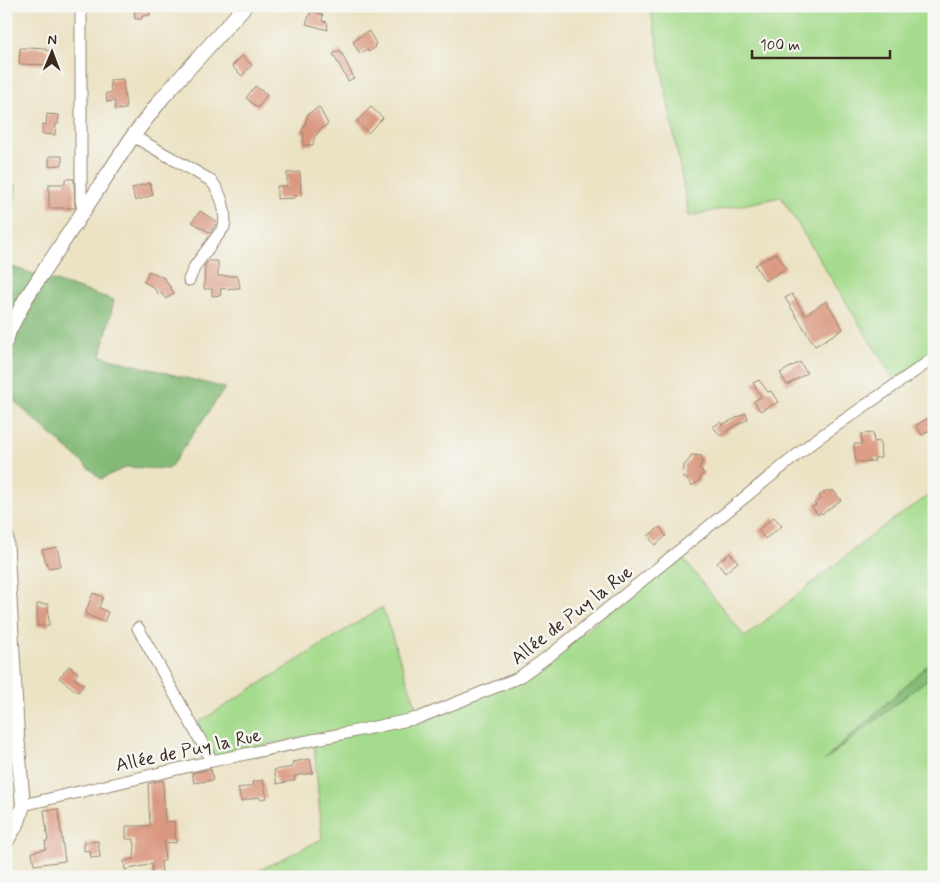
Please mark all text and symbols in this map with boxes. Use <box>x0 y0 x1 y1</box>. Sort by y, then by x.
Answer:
north arrow <box>28 28 78 78</box>
scale bar <box>752 28 890 60</box>
text: N <box>47 31 57 49</box>
text: 100 m <box>760 36 800 56</box>
street label: Allée de Puy la Rue <box>506 560 638 671</box>
street label: Allée de Puy la Rue <box>113 723 263 778</box>

